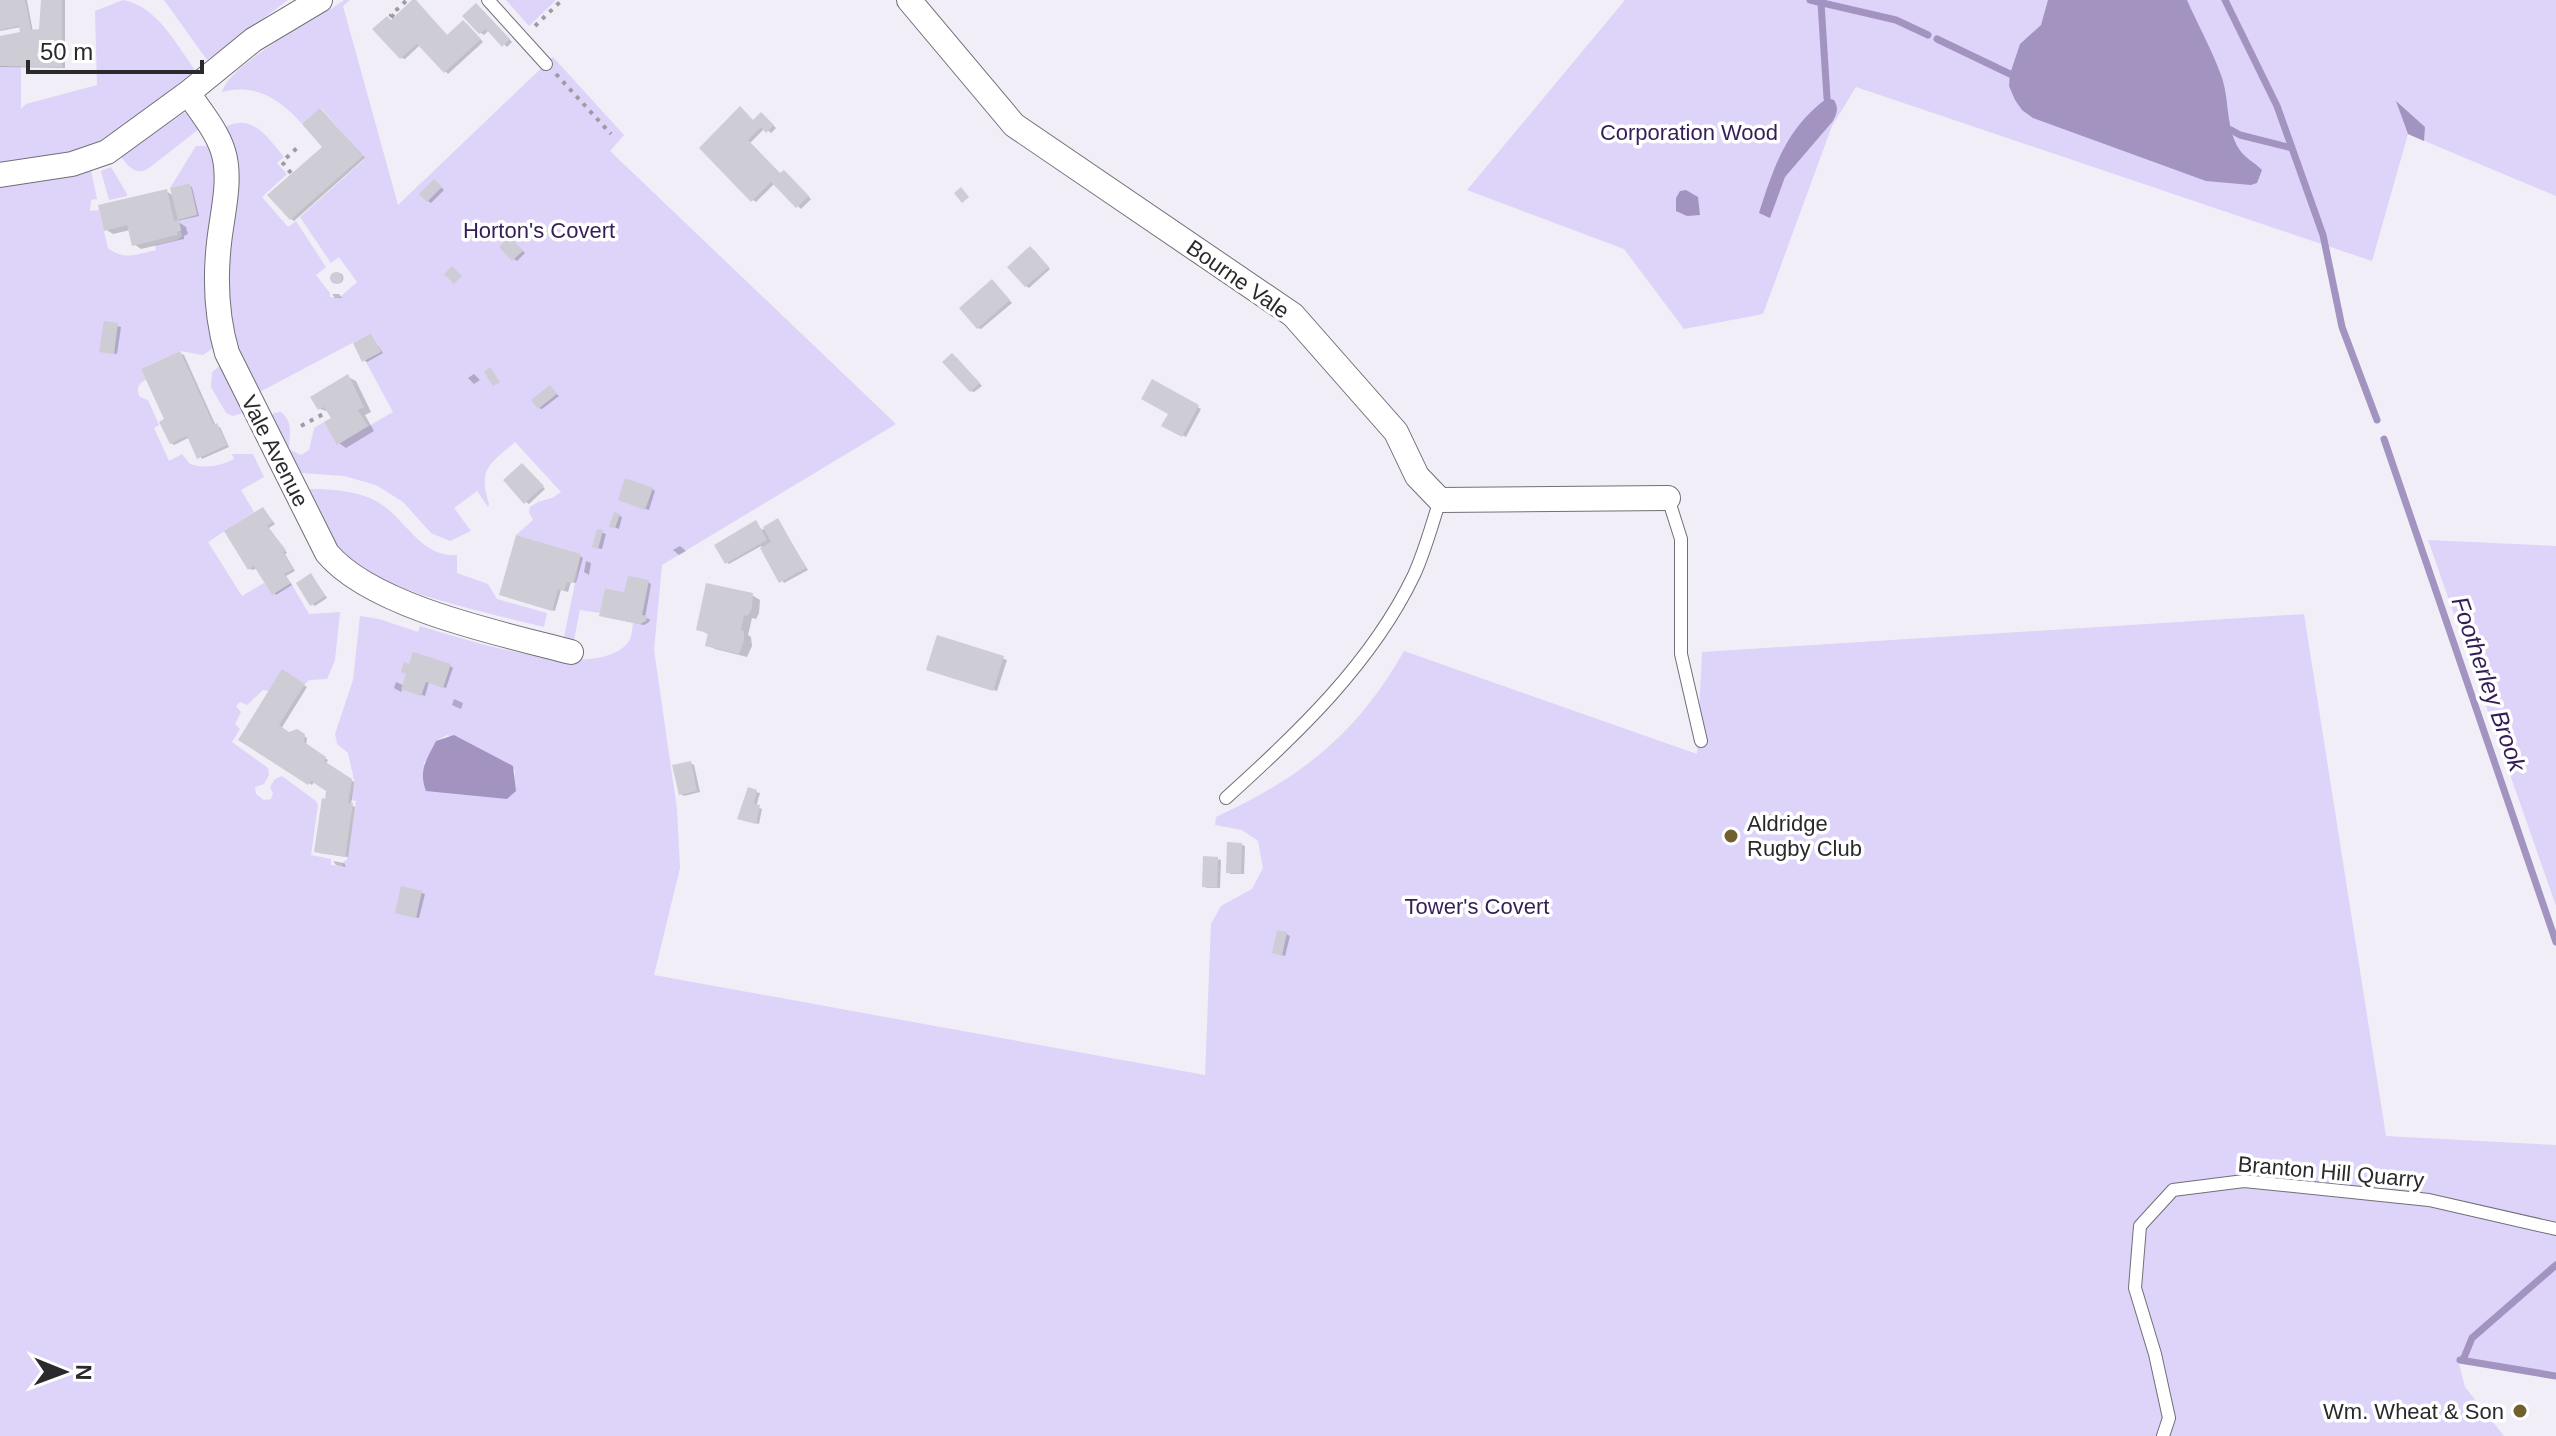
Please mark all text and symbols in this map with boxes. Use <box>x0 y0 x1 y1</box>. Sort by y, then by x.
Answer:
scale bar <box>28 24 202 74</box>
text: 50 m <box>40 38 93 65</box>
park label: Corporation Wood <box>1600 120 1778 145</box>
park label: Horton's Covert <box>463 218 615 243</box>
street label: Bourne Vale <box>1182 235 1294 323</box>
street label: Vale Avenue <box>236 391 314 511</box>
water label: Footherley Brook <box>2446 593 2532 777</box>
place label: Aldridge Rugby Club <box>1747 811 1862 861</box>
marker: Aldridge Rugby Club <box>1722 827 1740 845</box>
park label: Tower's Covert <box>1405 894 1549 919</box>
street label: Branton Hill Quarry <box>2237 1151 2425 1193</box>
north arrow <box>24 1332 104 1412</box>
text: N <box>71 1364 96 1381</box>
place label: Wm. Wheat & Son <box>2323 1399 2504 1424</box>
marker: Wm. Wheat & Son <box>2511 1402 2529 1420</box>

